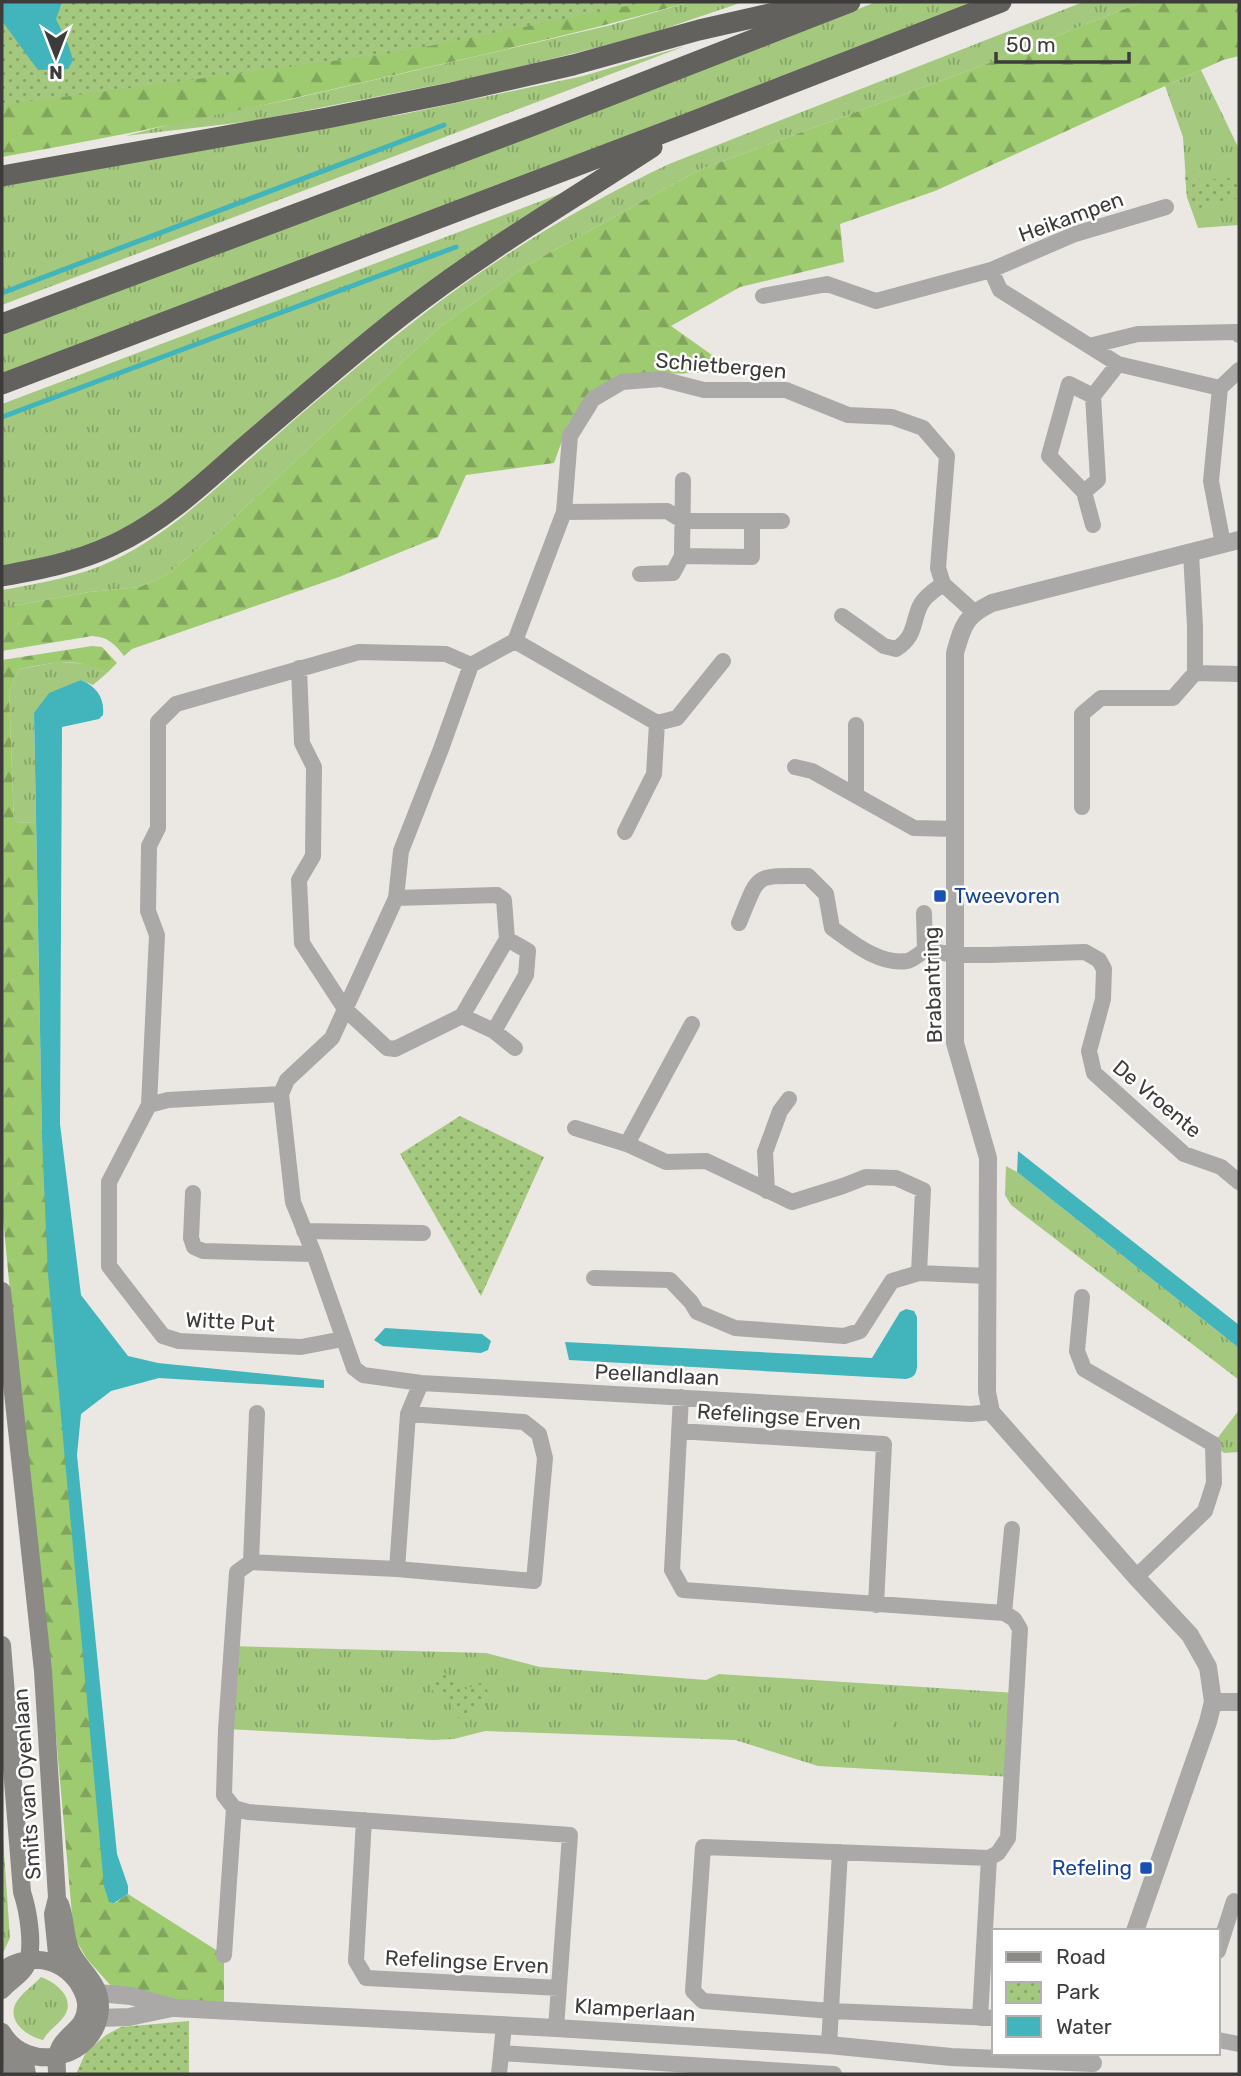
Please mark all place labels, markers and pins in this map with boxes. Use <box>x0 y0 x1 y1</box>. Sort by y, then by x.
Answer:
place label: Tweevoren <box>954 883 1060 908</box>
marker: Tweevoren <box>932 888 948 904</box>
place label: Refeling <box>1052 1855 1132 1880</box>
marker: Refeling <box>1138 1860 1154 1876</box>

